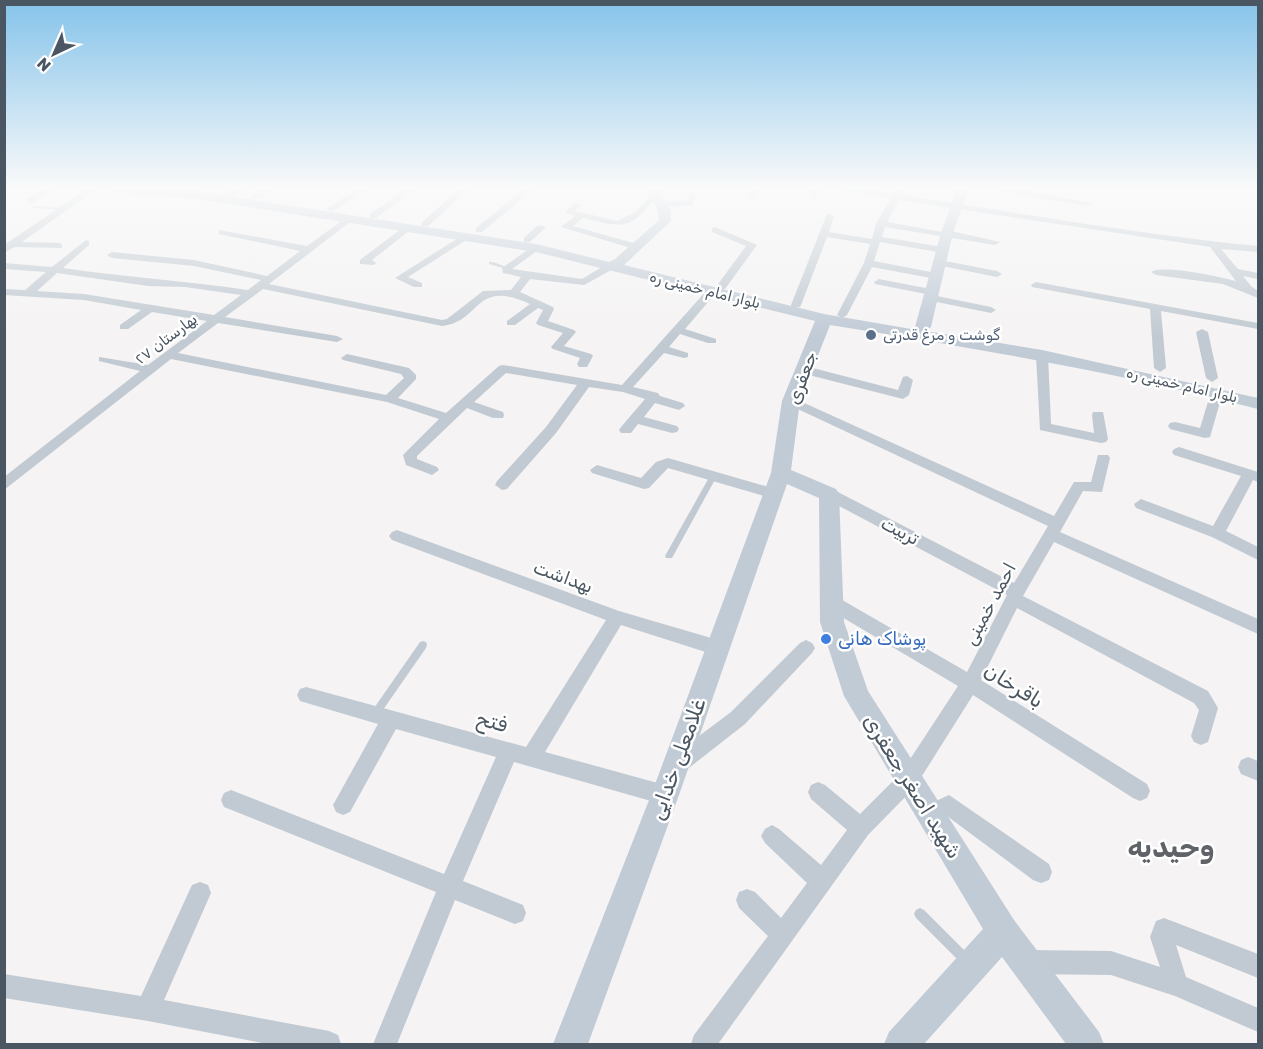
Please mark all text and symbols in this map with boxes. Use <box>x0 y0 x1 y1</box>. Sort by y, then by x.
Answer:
north arrow <box>24 24 84 84</box>
text: N <box>33 54 55 75</box>
street label: بلوار امام خمینی ره <box>648 268 762 313</box>
street label: بهارستان ۲۷ <box>131 310 201 368</box>
place label: گوشت و مرغ قدرتی <box>883 326 1000 346</box>
marker: گوشت و مرغ قدرتی <box>864 328 878 342</box>
street label: جعفری <box>782 349 822 407</box>
street label: بلوار امام خمینی ره <box>1124 363 1239 408</box>
street label: تربیت <box>877 512 923 550</box>
street label: بهداشت <box>530 556 596 598</box>
street label: احمد خمینی <box>959 559 1021 649</box>
place label: پوشاک هانی <box>838 628 926 651</box>
marker: پوشاک هانی <box>819 632 833 646</box>
street label: باقرخان <box>980 657 1048 713</box>
street label: غلامعلی خدایی <box>643 695 711 823</box>
street label: فتح <box>473 705 511 739</box>
street label: شهید اصغر جعفری <box>858 709 968 863</box>
district label: وحیدیه <box>1127 831 1215 864</box>

